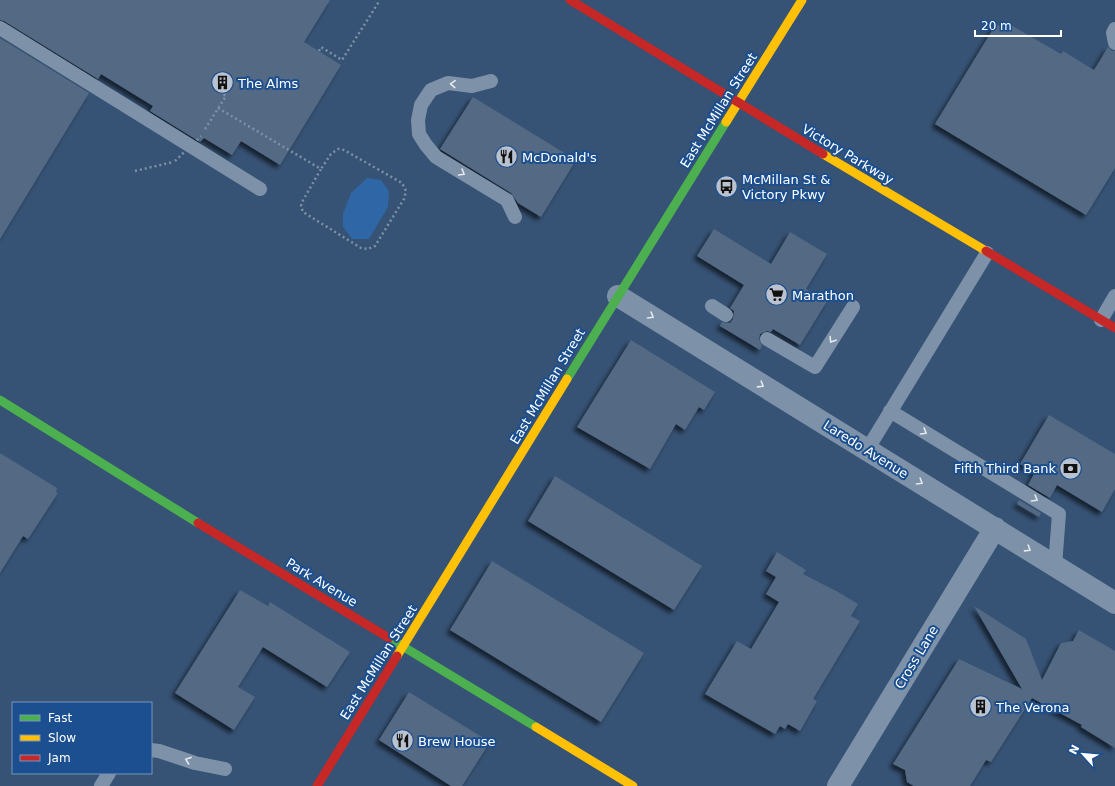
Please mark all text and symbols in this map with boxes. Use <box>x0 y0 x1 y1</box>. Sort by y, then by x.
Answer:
scale bar <box>975 12 1061 38</box>
text: 20 m <box>981 19 1012 33</box>
street label: East McMillan Street <box>677 50 760 170</box>
building icon: The Alms <box>210 70 236 96</box>
place label: The Alms <box>237 76 298 91</box>
one-way arrow <box>450 80 456 88</box>
street label: Victory Parkway <box>799 121 896 188</box>
restaurant icon: McDonald's <box>493 144 519 170</box>
place label: McDonald's <box>522 150 597 165</box>
one-way arrow <box>458 168 465 176</box>
place label: McMillan St & Victory Pkwy <box>742 172 830 202</box>
bus stop icon: McMillan St & Victory Pkwy <box>713 173 739 199</box>
supermarket icon: Marathon <box>764 282 790 308</box>
place label: Marathon <box>792 288 854 303</box>
one-way arrow <box>647 312 654 319</box>
street label: East McMillan Street <box>507 326 588 447</box>
one-way arrow <box>829 336 837 343</box>
one-way arrow <box>757 380 764 387</box>
street label: Laredo Avenue <box>821 417 911 481</box>
one-way arrow <box>920 427 927 434</box>
bank icon: Fifth Third Bank <box>1058 455 1084 481</box>
place label: Fifth Third Bank <box>954 461 1056 476</box>
one-way arrow <box>916 478 923 485</box>
one-way arrow <box>1031 494 1038 502</box>
one-way arrow <box>1024 544 1031 551</box>
street label: Park Avenue <box>283 555 360 610</box>
street label: East McMillan Street <box>337 602 420 722</box>
street label: Cross Lane <box>892 623 941 692</box>
building icon: The Verona <box>968 694 994 720</box>
place label: The Verona <box>995 700 1069 715</box>
legend <box>12 702 152 774</box>
text: Fast <box>48 711 72 725</box>
restaurant icon: Brew House <box>389 728 415 754</box>
text: Slow <box>48 731 76 745</box>
place label: Brew House <box>418 734 495 749</box>
north arrow <box>1063 734 1103 774</box>
text: N <box>1067 743 1082 757</box>
text: Jam <box>47 751 71 765</box>
one-way arrow <box>184 757 191 765</box>

